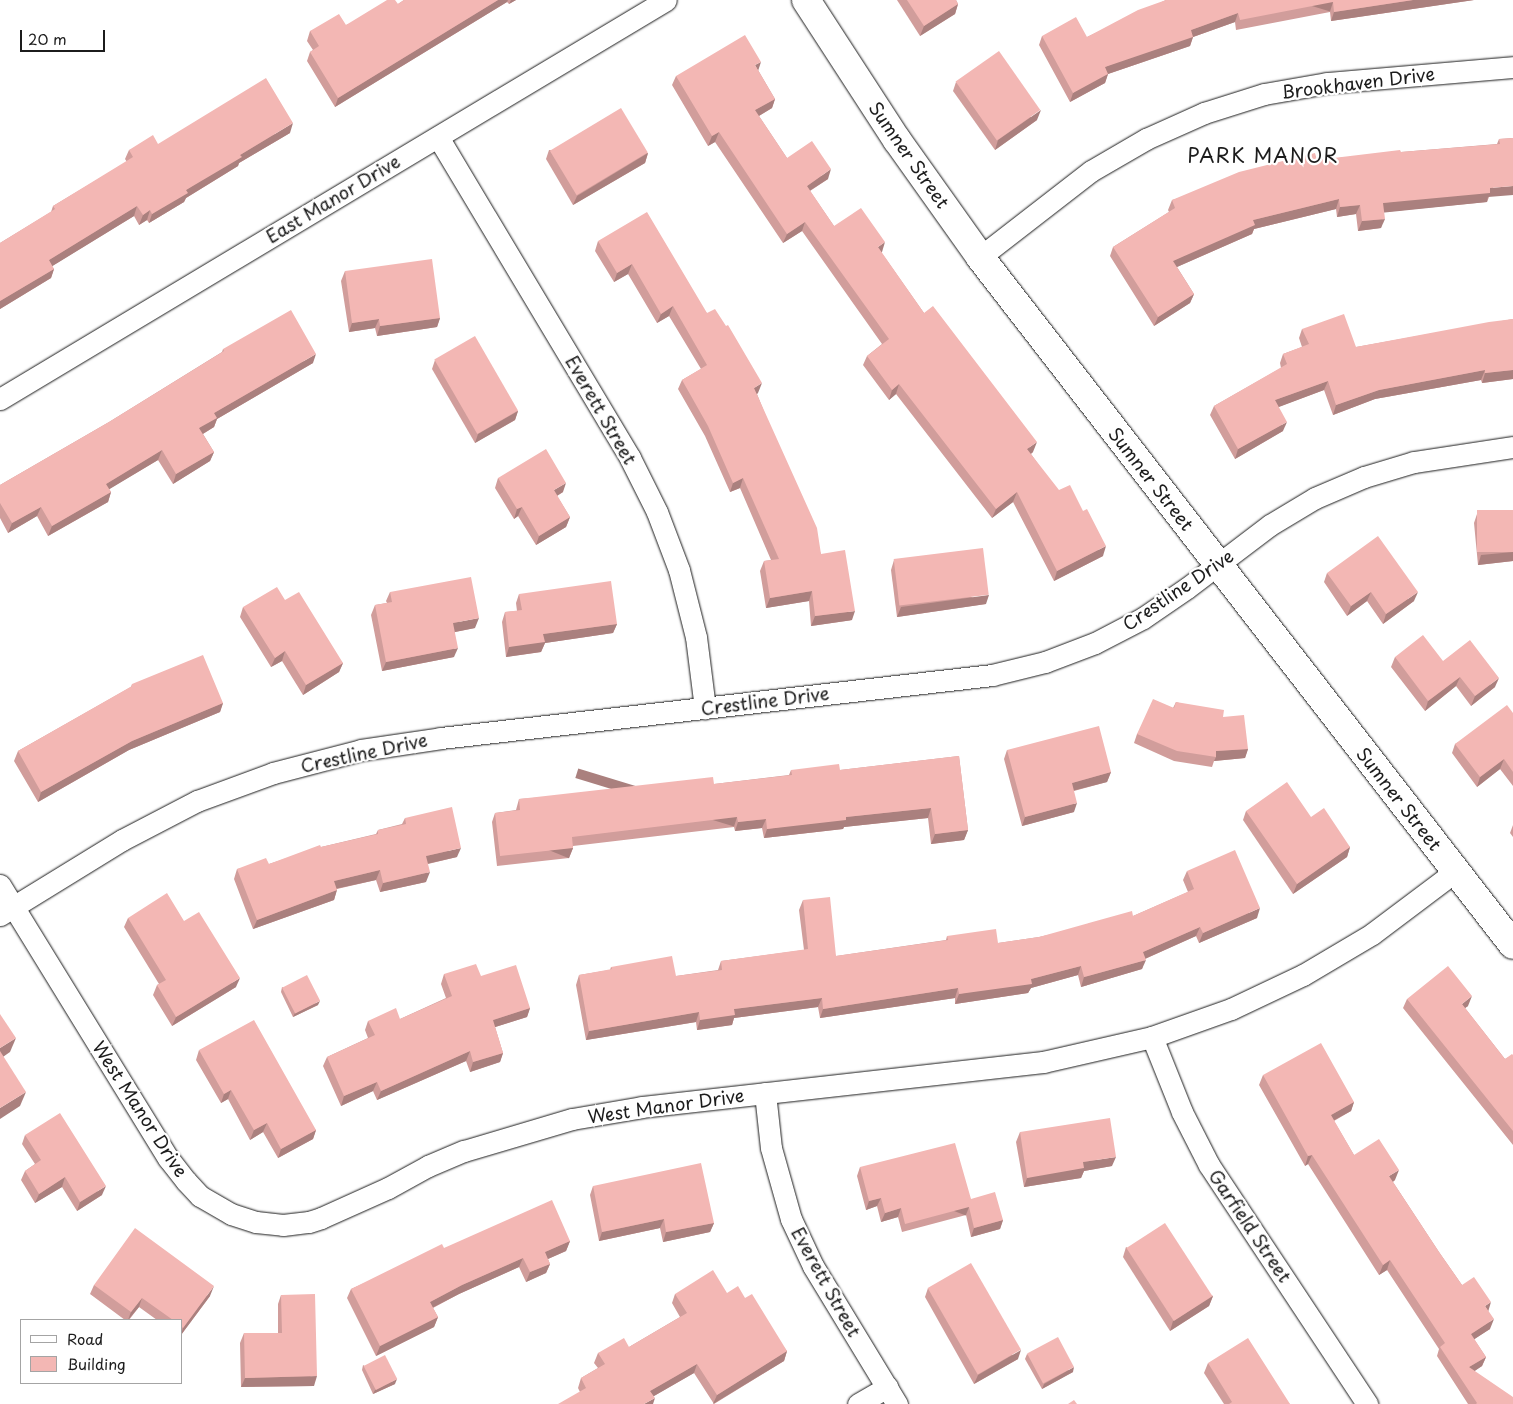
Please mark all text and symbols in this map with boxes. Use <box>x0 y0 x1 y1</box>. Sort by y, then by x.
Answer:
scale bar <box>22 20 108 52</box>
text: 20 m <box>28 27 67 50</box>
street label: Brookhaven Drive <box>1279 63 1437 103</box>
street label: Sumner Street <box>864 97 954 213</box>
district label: PARK MANOR <box>1186 143 1340 167</box>
street label: East Manor Drive <box>262 150 404 248</box>
street label: Everett Street <box>561 352 641 468</box>
street label: Sumner Street <box>1104 423 1198 535</box>
street label: Crestline Drive <box>1118 545 1238 635</box>
street label: Crestline Drive <box>699 682 831 720</box>
street label: Crestline Drive <box>298 729 430 777</box>
street label: Sumner Street <box>1352 743 1446 855</box>
street label: West Manor Drive <box>88 1037 192 1181</box>
street label: West Manor Drive <box>586 1084 746 1128</box>
street label: Garfield Street <box>1204 1166 1296 1286</box>
street label: Everett Street <box>787 1223 865 1341</box>
legend <box>20 1319 182 1384</box>
text: Road <box>67 1327 103 1350</box>
text: Building <box>67 1352 126 1375</box>

